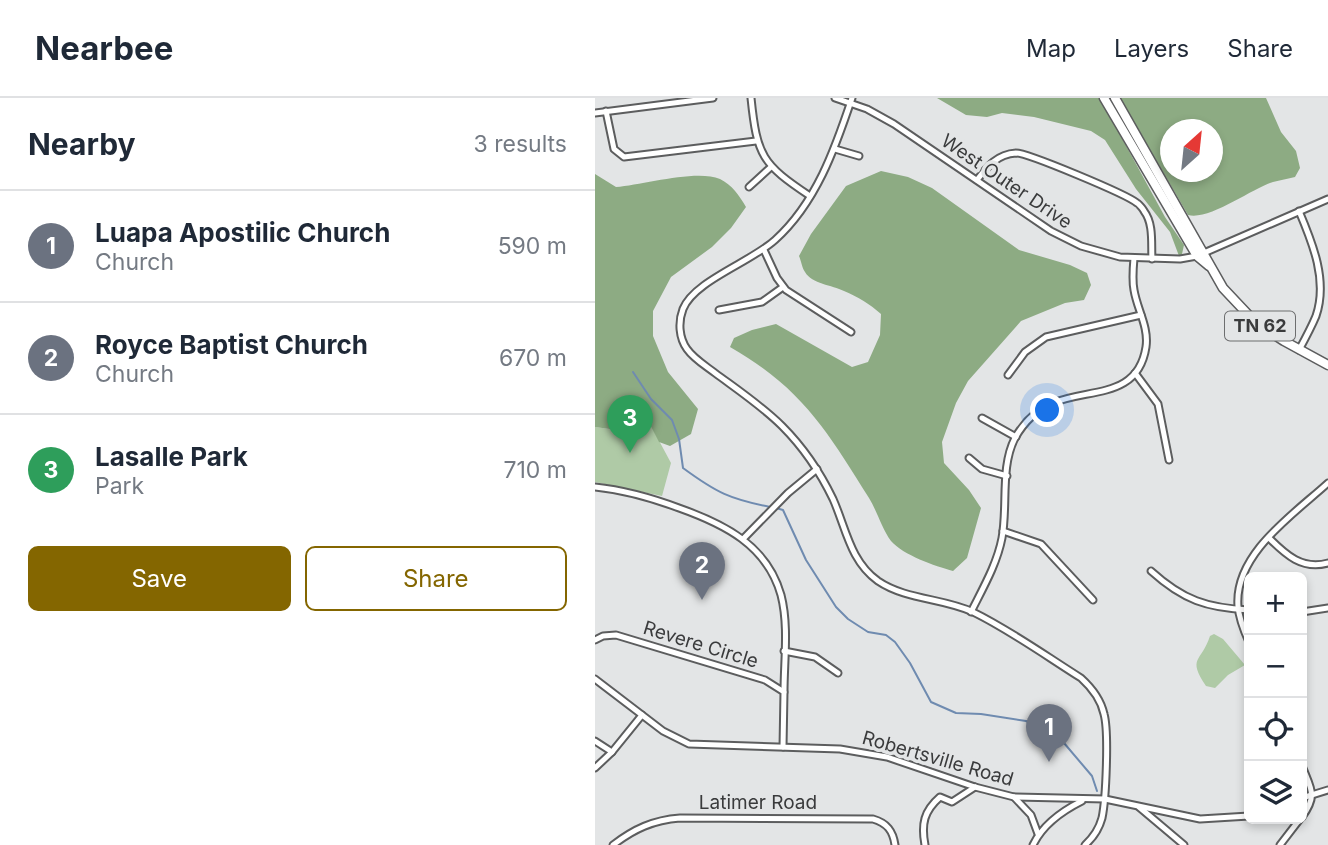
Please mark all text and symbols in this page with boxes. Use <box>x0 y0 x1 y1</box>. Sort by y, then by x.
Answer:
text: Nearbee <box>35 28 173 68</box>
text: Map <box>1026 34 1076 63</box>
text: Layers <box>1114 34 1189 63</box>
text: Share <box>1227 34 1293 63</box>
north arrow <box>1160 119 1223 182</box>
text: Nearby <box>28 126 136 162</box>
street label: West Outer Drive <box>937 129 1077 234</box>
text: 3 results <box>474 130 567 158</box>
text: Luapa Apostilic Church <box>95 217 390 248</box>
text: 1 <box>46 232 56 260</box>
text: 590 m <box>498 232 567 260</box>
text: Church <box>95 248 174 276</box>
road number: TN 62 <box>1225 311 1295 340</box>
text: Royce Baptist Church <box>95 329 368 360</box>
text: 2 <box>44 344 58 372</box>
text: 670 m <box>499 344 567 372</box>
text: Church <box>95 360 174 388</box>
your location <box>1030 393 1064 427</box>
pin: 3 <box>607 395 653 453</box>
text: Lasalle Park <box>95 441 248 472</box>
text: 3 <box>44 456 58 484</box>
text: 710 m <box>504 456 567 484</box>
text: Park <box>95 472 144 500</box>
pin: 2 <box>679 542 725 600</box>
button: Save <box>28 546 291 611</box>
button: Share <box>305 546 567 611</box>
map controls <box>1244 572 1307 824</box>
button: + <box>1244 572 1307 635</box>
street label: Revere Circle <box>641 616 761 673</box>
button: − <box>1244 635 1307 698</box>
button: locate <box>1244 698 1307 761</box>
pin: 1 <box>1026 704 1072 762</box>
street label: Robertsville Road <box>860 726 1016 791</box>
button: layers <box>1244 761 1307 824</box>
street label: Latimer Road <box>699 791 817 814</box>

